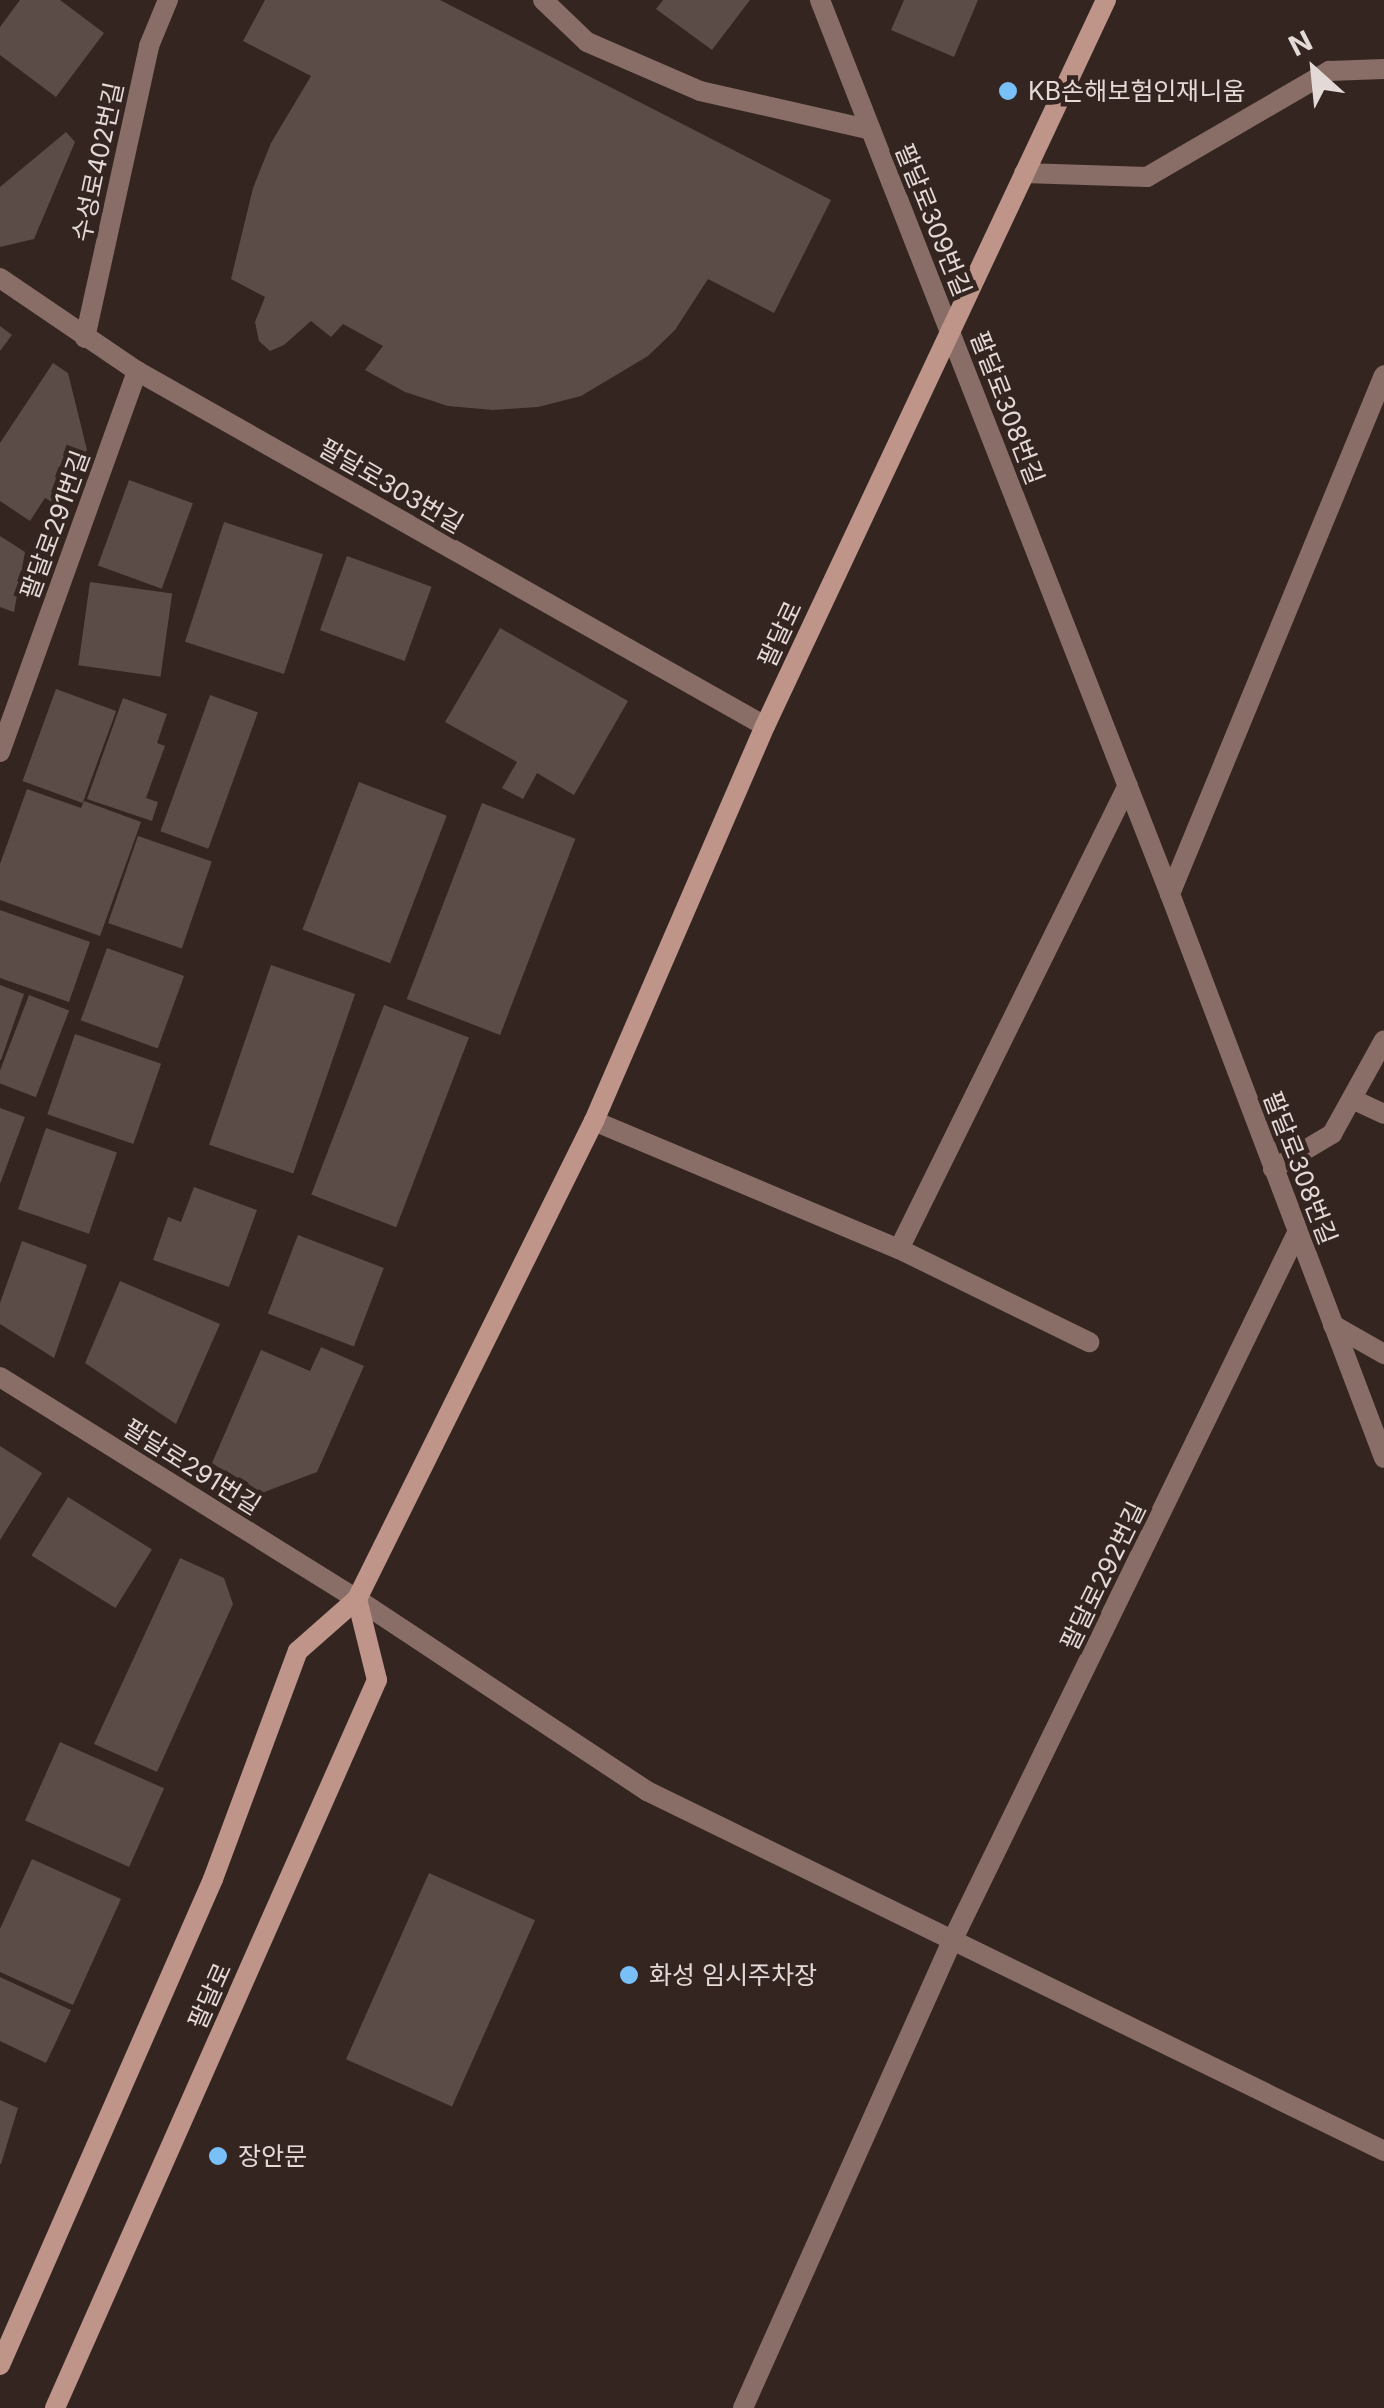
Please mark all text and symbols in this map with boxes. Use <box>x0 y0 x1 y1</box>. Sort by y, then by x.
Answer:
north arrow <box>1264 20 1364 120</box>
text: N <box>1283 23 1318 63</box>
place label: KB손해보험인재니움 <box>1028 76 1245 106</box>
street label: 수성로402번길 <box>66 80 130 244</box>
marker: KB손해보험인재니움 <box>997 80 1019 102</box>
street label: 팔달로309번길 <box>889 139 977 301</box>
street label: 팔달로308번길 <box>964 327 1050 489</box>
street label: 팔달로303번길 <box>314 433 468 539</box>
street label: 팔달로291번길 <box>14 447 96 603</box>
street label: 팔달로 <box>752 596 808 672</box>
street label: 팔달로308번길 <box>1257 1087 1343 1249</box>
street label: 팔달로291번길 <box>118 1413 266 1521</box>
street label: 팔달로292번길 <box>1054 1497 1152 1655</box>
street label: 팔달로 <box>182 1958 238 2034</box>
place label: 화성 임시주차장 <box>649 1960 817 1990</box>
marker: 화성 임시주차장 <box>618 1964 640 1986</box>
place label: 장안문 <box>238 2141 307 2171</box>
marker: 장안문 <box>207 2145 229 2167</box>

